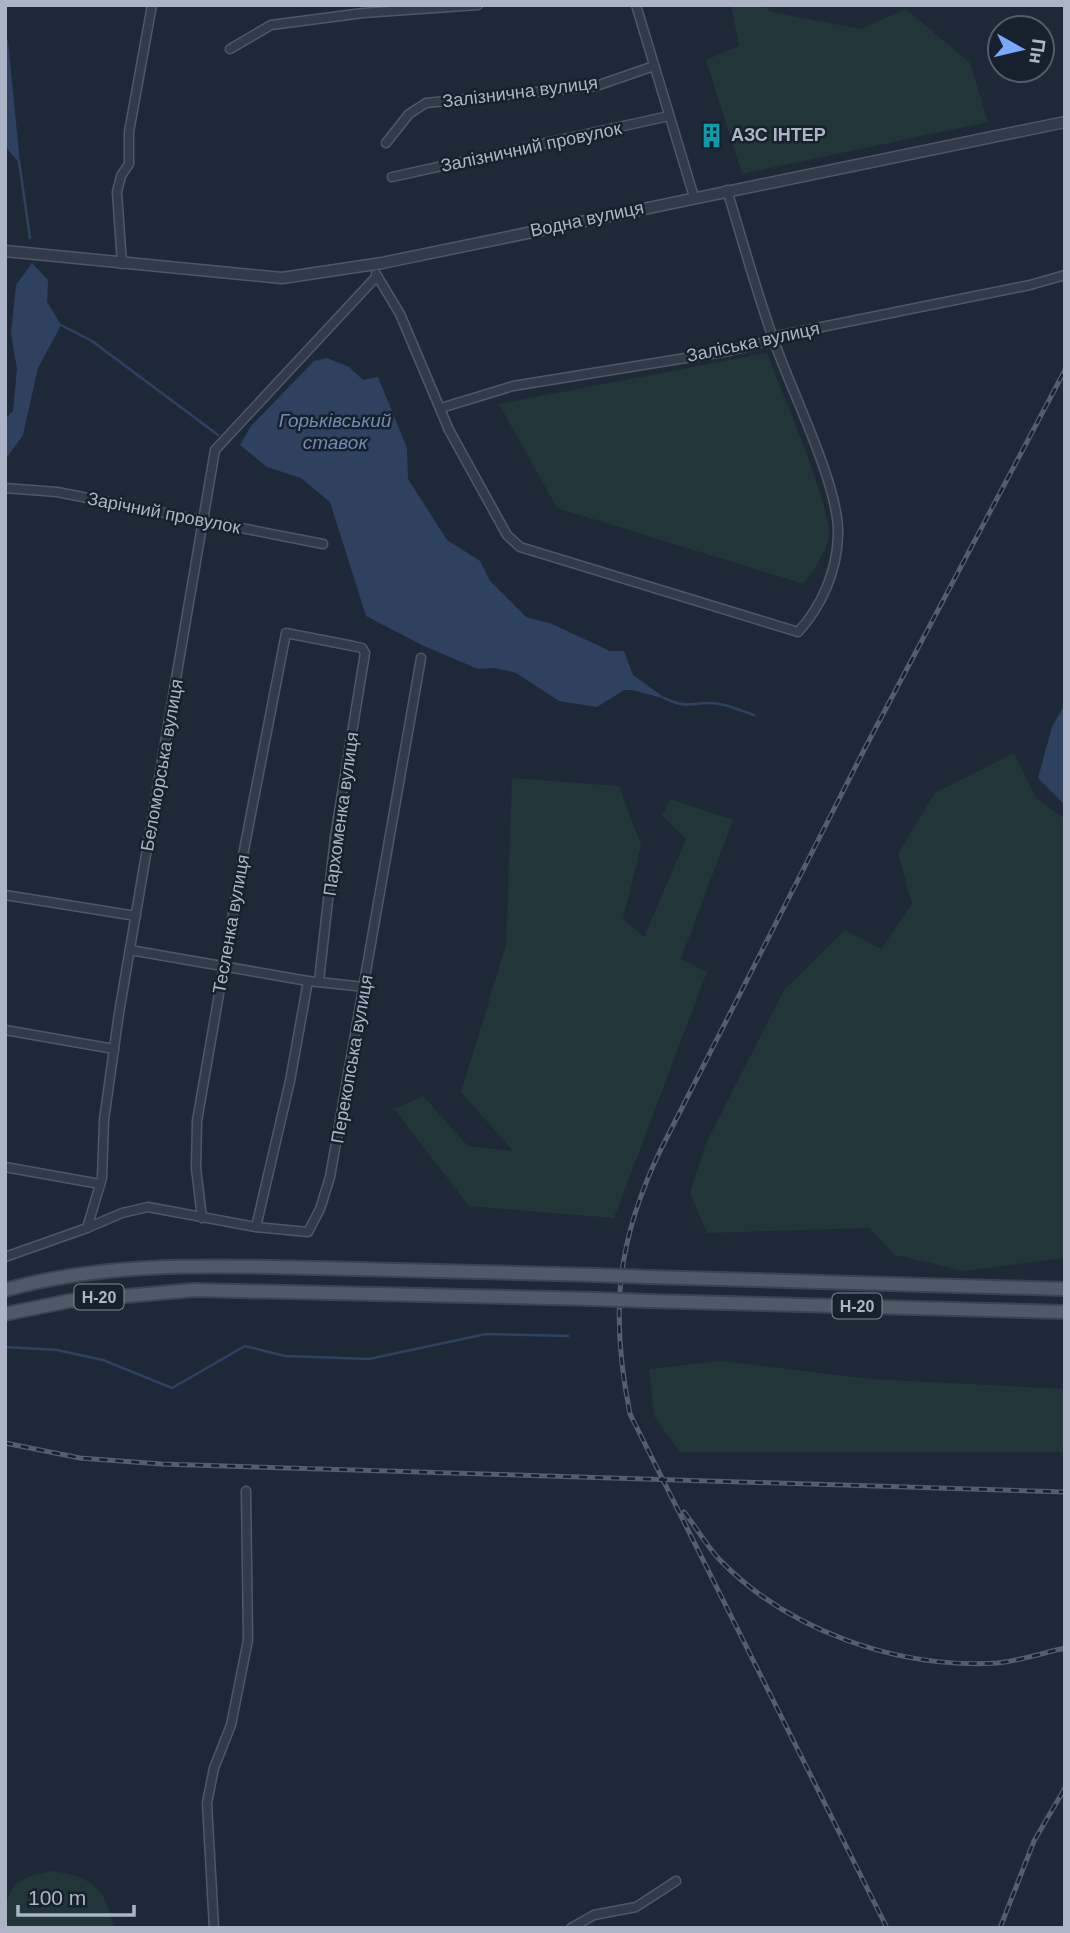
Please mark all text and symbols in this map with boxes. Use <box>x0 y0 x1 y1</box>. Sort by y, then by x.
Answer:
north arrow <box>986 14 1056 84</box>
text: Пн <box>1025 37 1049 65</box>
street label: Залізнична вулиця <box>441 73 599 111</box>
street label: Залізничний провулок <box>439 118 623 176</box>
building icon: АЗС ІНТЕР <box>697 121 725 149</box>
place label: АЗС ІНТЕР <box>731 125 826 145</box>
street label: Водна вулиця <box>528 197 646 241</box>
street label: Заліська вулиця <box>685 318 821 366</box>
water label: Горьківський ставок <box>279 410 392 453</box>
street label: Зарічний провулок <box>86 488 242 538</box>
street label: Беломорська вулиця <box>137 677 187 853</box>
street label: Пархоменка вулиця <box>320 731 362 897</box>
street label: Тесленка вулиця <box>209 853 253 995</box>
street label: Перекопська вулиця <box>327 973 377 1145</box>
road number: Н-20 <box>74 1284 124 1310</box>
road number: Н-20 <box>832 1294 882 1318</box>
scale bar <box>18 1874 133 1918</box>
text: 100 m <box>28 1886 86 1909</box>

